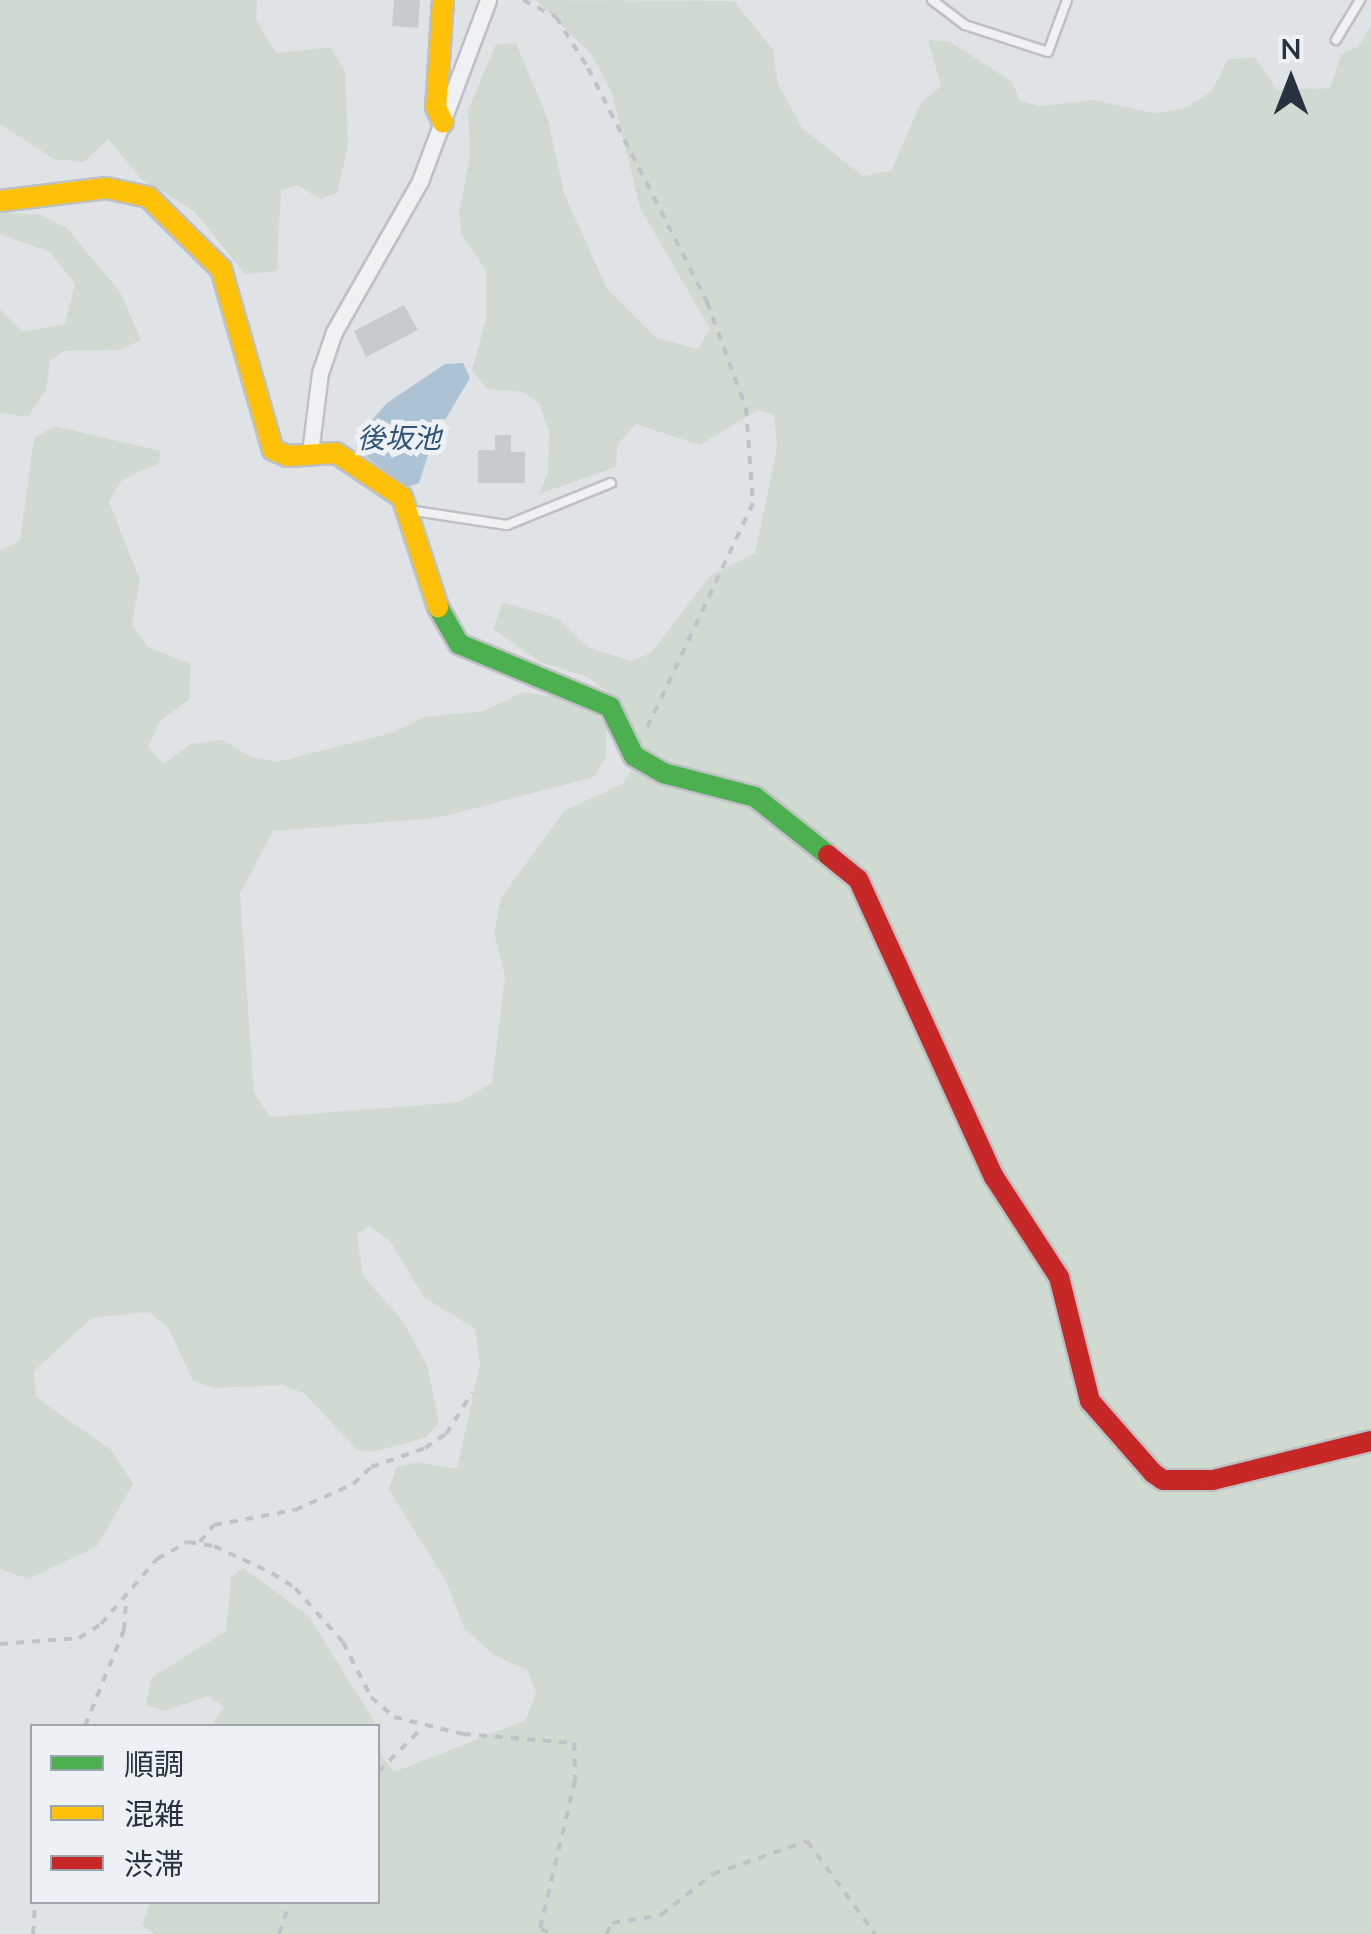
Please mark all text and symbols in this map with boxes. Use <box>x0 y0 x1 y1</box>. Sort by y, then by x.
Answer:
north arrow <box>1241 30 1341 130</box>
text: N <box>1281 31 1301 69</box>
water label: 後坂池 <box>357 422 441 456</box>
legend <box>30 1724 380 1904</box>
text: 順調 <box>124 1745 184 1786</box>
text: 混雑 <box>124 1795 184 1836</box>
text: 渋滞 <box>124 1845 184 1886</box>

